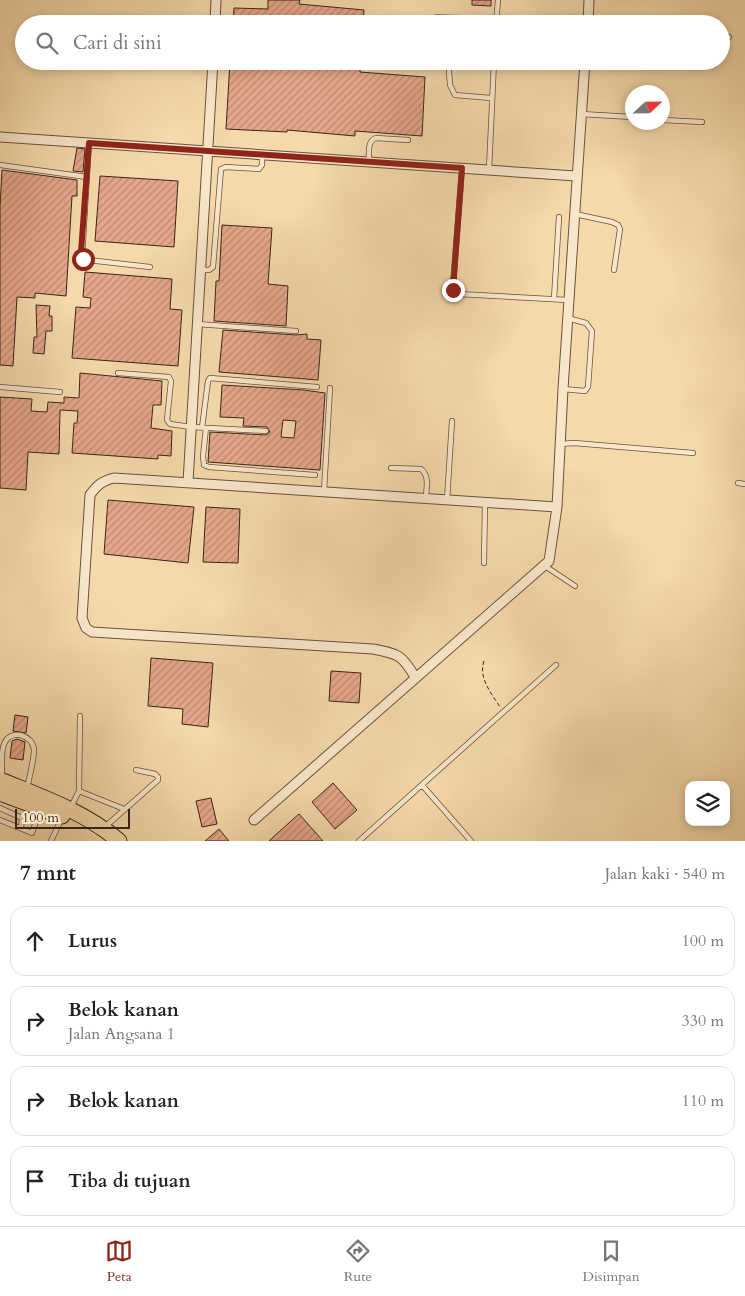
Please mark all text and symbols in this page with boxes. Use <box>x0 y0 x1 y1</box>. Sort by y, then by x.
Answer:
search box <box>15 15 730 70</box>
icon: search <box>33 29 61 57</box>
text: Cari di sini <box>73 30 162 56</box>
north arrow <box>625 85 670 130</box>
route start <box>72 248 95 271</box>
route end <box>442 279 465 302</box>
map controls <box>685 781 730 826</box>
button: layers <box>685 781 730 826</box>
scale bar <box>15 806 130 829</box>
text: 100 m <box>22 808 59 827</box>
text: 7 mnt <box>20 859 76 888</box>
text: Jalan kaki · 540 m <box>605 863 725 885</box>
icon: ahead <box>21 927 49 955</box>
text: Lurus <box>68 928 117 954</box>
text: 100 m <box>682 930 724 952</box>
text: Belok kanan <box>68 997 179 1023</box>
icon: right <box>21 1007 49 1035</box>
text: 330 m <box>682 1010 724 1032</box>
text: Jalan Angsana 1 <box>68 1023 175 1045</box>
icon: right <box>21 1087 49 1115</box>
text: Belok kanan <box>68 1088 179 1114</box>
text: 110 m <box>682 1090 724 1112</box>
icon: arrive <box>21 1167 49 1195</box>
text: Tiba di tujuan <box>68 1168 191 1194</box>
tab: Peta <box>105 1237 133 1286</box>
tab: Rute <box>344 1237 372 1286</box>
tab: Disimpan <box>583 1237 640 1286</box>

